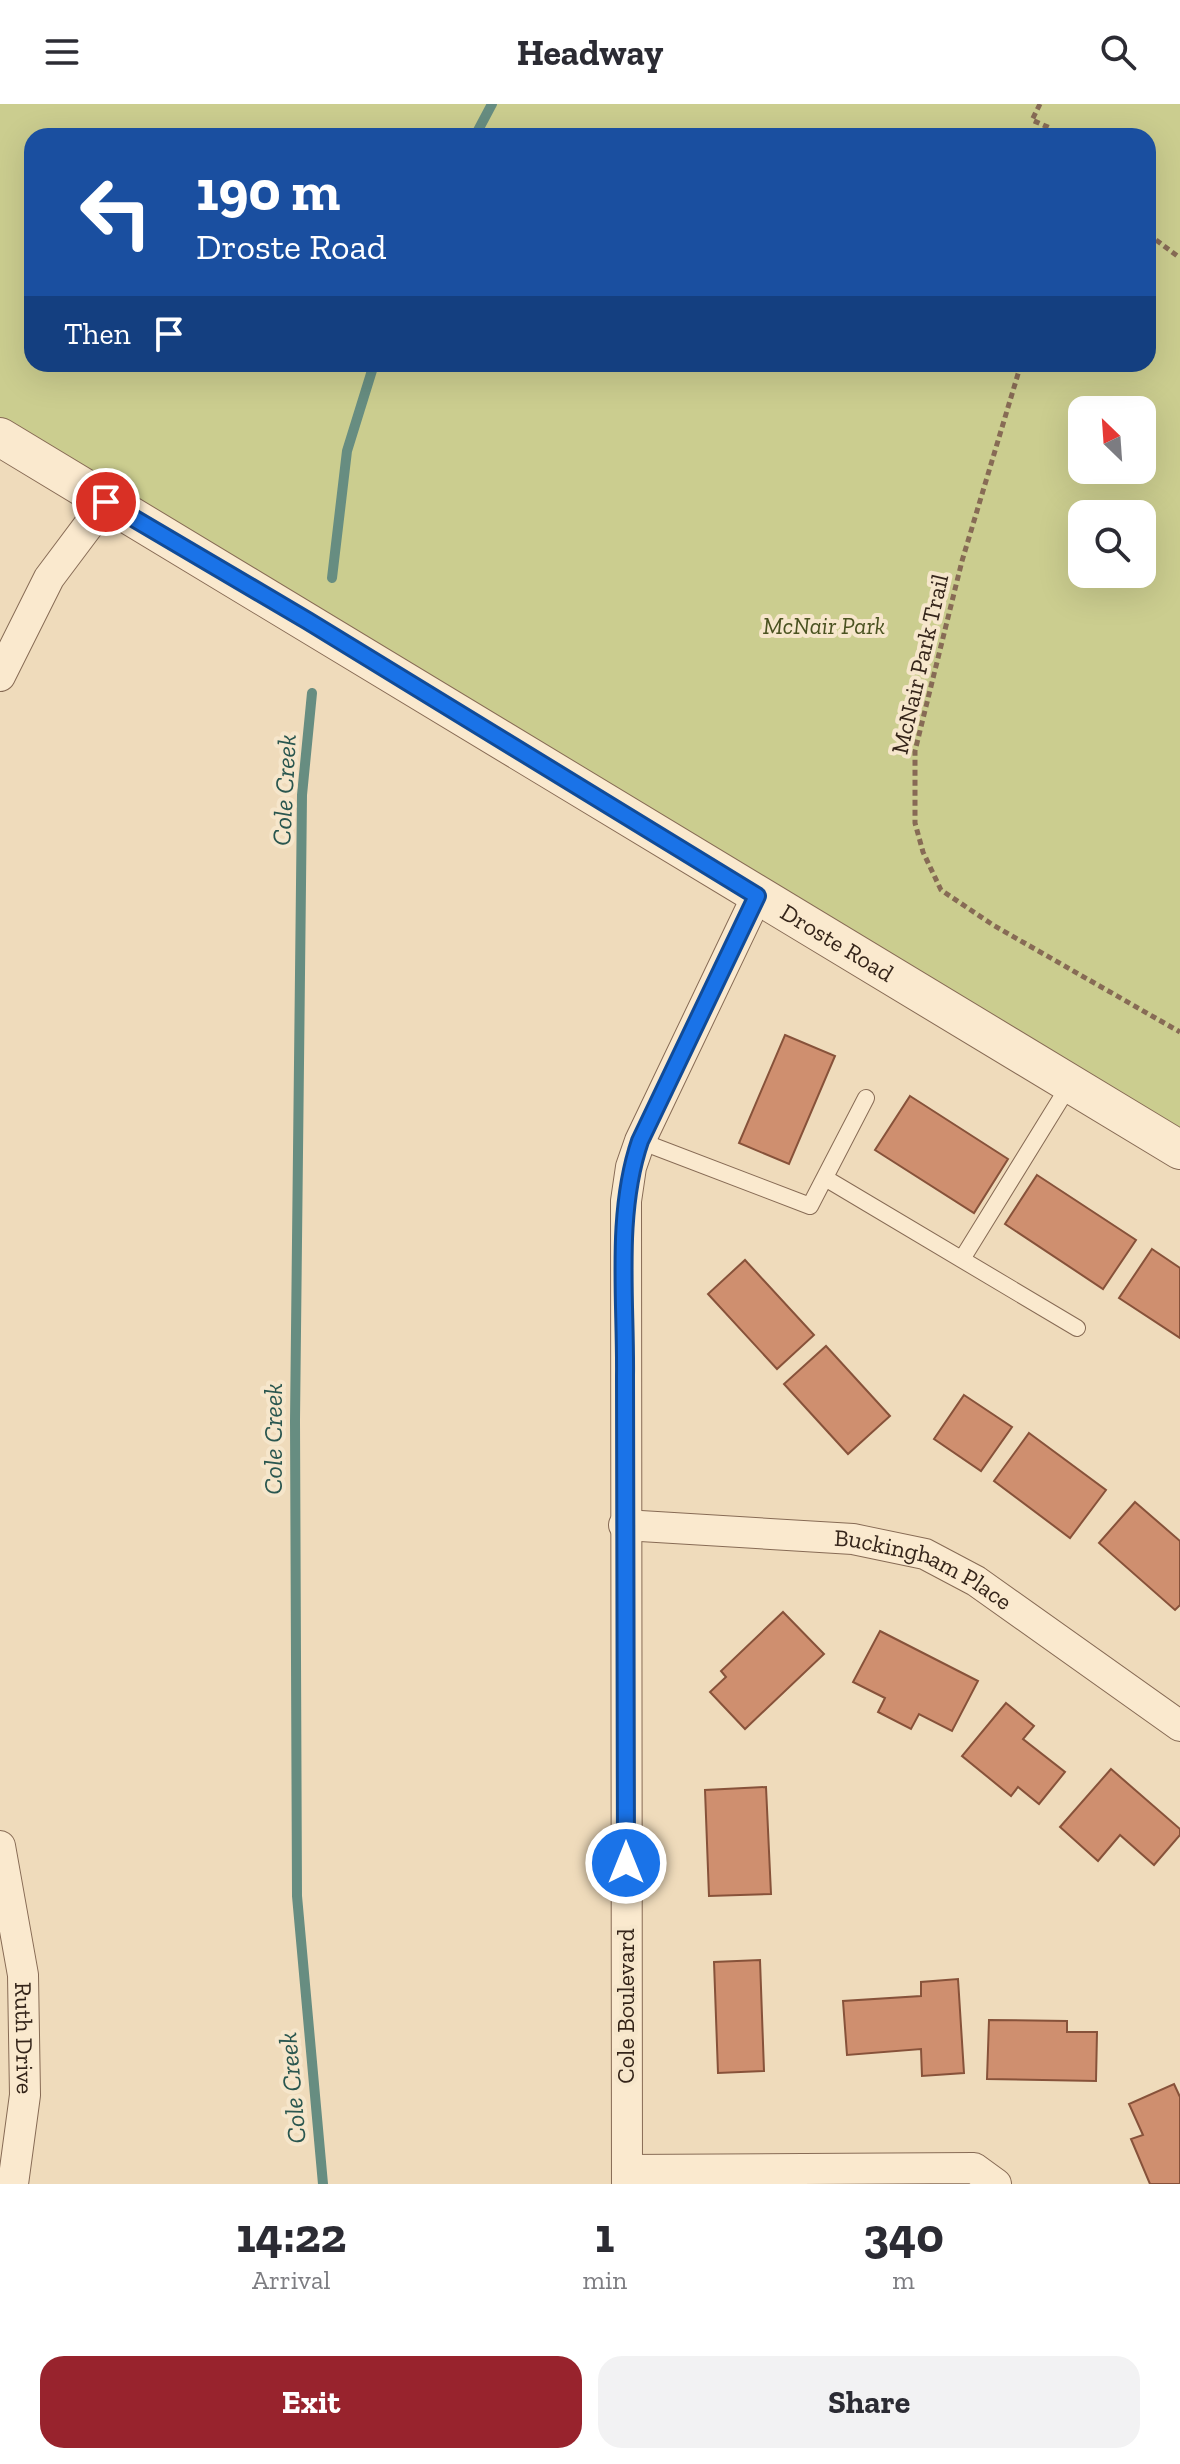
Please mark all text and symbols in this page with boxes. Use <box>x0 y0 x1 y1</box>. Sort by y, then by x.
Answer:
icon: menu <box>40 30 84 74</box>
icon: search <box>1096 30 1140 74</box>
text: Headway <box>517 31 663 74</box>
text: 190 m <box>196 157 340 224</box>
icon: left <box>64 160 168 264</box>
text: Droste Road <box>196 225 387 268</box>
icon: arrive <box>147 312 191 356</box>
text: Then <box>64 316 131 352</box>
north arrow <box>1068 396 1156 484</box>
map controls <box>1068 396 1156 588</box>
pin <box>72 468 140 536</box>
icon: arrive <box>84 480 128 524</box>
button: search <box>1068 500 1156 588</box>
street label: McNair Park Trail <box>885 571 954 757</box>
park label: McNair Park <box>763 611 886 640</box>
water label: Cole Creek <box>265 733 303 847</box>
street label: Droste Road <box>775 897 899 988</box>
water label: Cole Creek <box>257 1383 289 1495</box>
street label: Buckingham Place <box>833 1523 1018 1616</box>
position arrow <box>584 1821 668 1905</box>
street label: Cole Boulevard <box>611 1928 640 2084</box>
street label: Ruth Drive <box>9 1982 40 2094</box>
water label: Cole Creek <box>271 2031 313 2145</box>
text: 14:22 <box>236 2207 346 2264</box>
text: 1 <box>595 2207 615 2264</box>
text: 340 <box>863 2207 944 2264</box>
text: Arrival <box>252 2264 330 2296</box>
text: min <box>583 2264 627 2296</box>
text: m <box>892 2264 915 2296</box>
button: Exit <box>40 2356 582 2448</box>
button: Share <box>598 2356 1140 2448</box>

